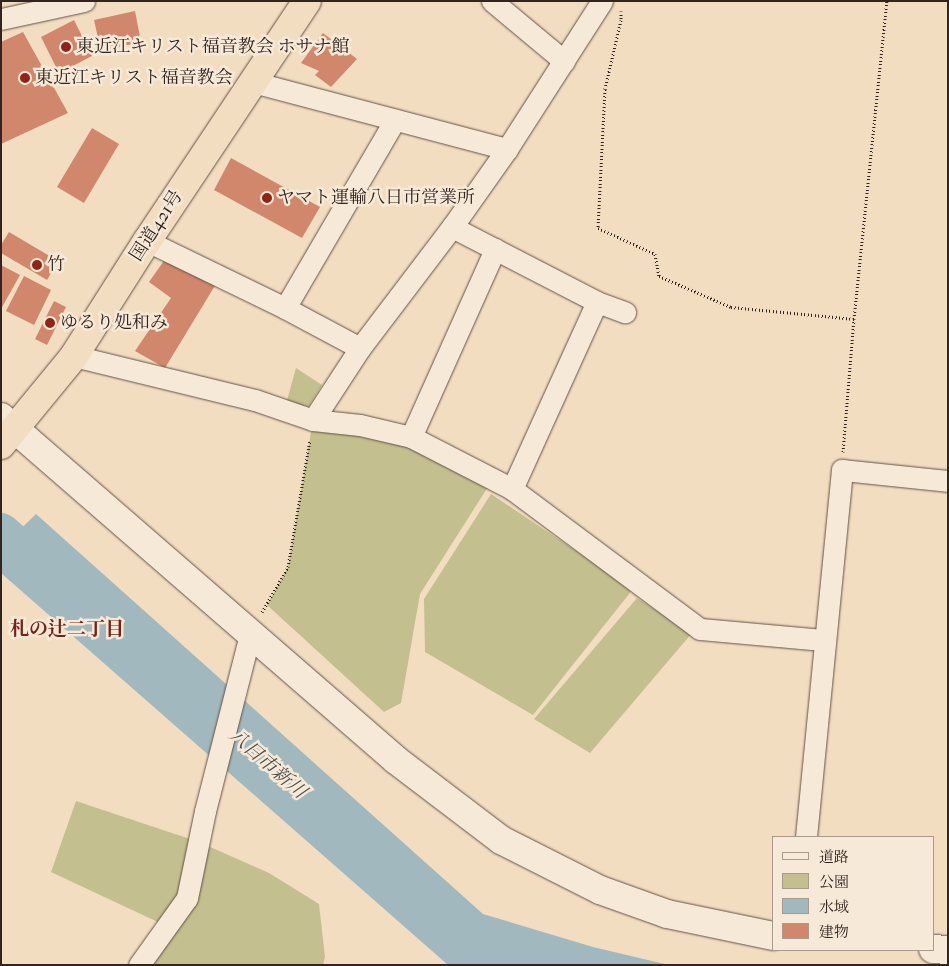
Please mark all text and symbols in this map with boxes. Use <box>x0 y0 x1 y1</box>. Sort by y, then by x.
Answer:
place label: 東近江キリスト福音教会 ホサナ館 <box>76 36 350 58</box>
marker: 東近江キリスト福音教会 ホサナ館 <box>60 41 72 53</box>
place label: 東近江キリスト福音教会 <box>35 67 233 89</box>
marker: 東近江キリスト福音教会 <box>19 72 31 84</box>
street label: 国道421号 <box>126 186 188 266</box>
place label: ヤマト運輸八日市営業所 <box>277 187 475 209</box>
marker: ヤマト運輸八日市営業所 <box>261 192 273 204</box>
place label: 竹 <box>47 254 65 276</box>
marker: 竹 <box>31 259 43 271</box>
place label: ゆるり処和み <box>60 312 168 334</box>
marker: ゆるり処和み <box>44 317 56 329</box>
district label: 札の辻二丁目 <box>10 619 124 641</box>
water label: 八日市新川 <box>224 724 310 804</box>
legend <box>772 836 934 951</box>
text: 道路 <box>819 848 849 866</box>
text: 公園 <box>819 873 849 891</box>
text: 水域 <box>819 898 849 916</box>
text: 建物 <box>819 923 849 941</box>

